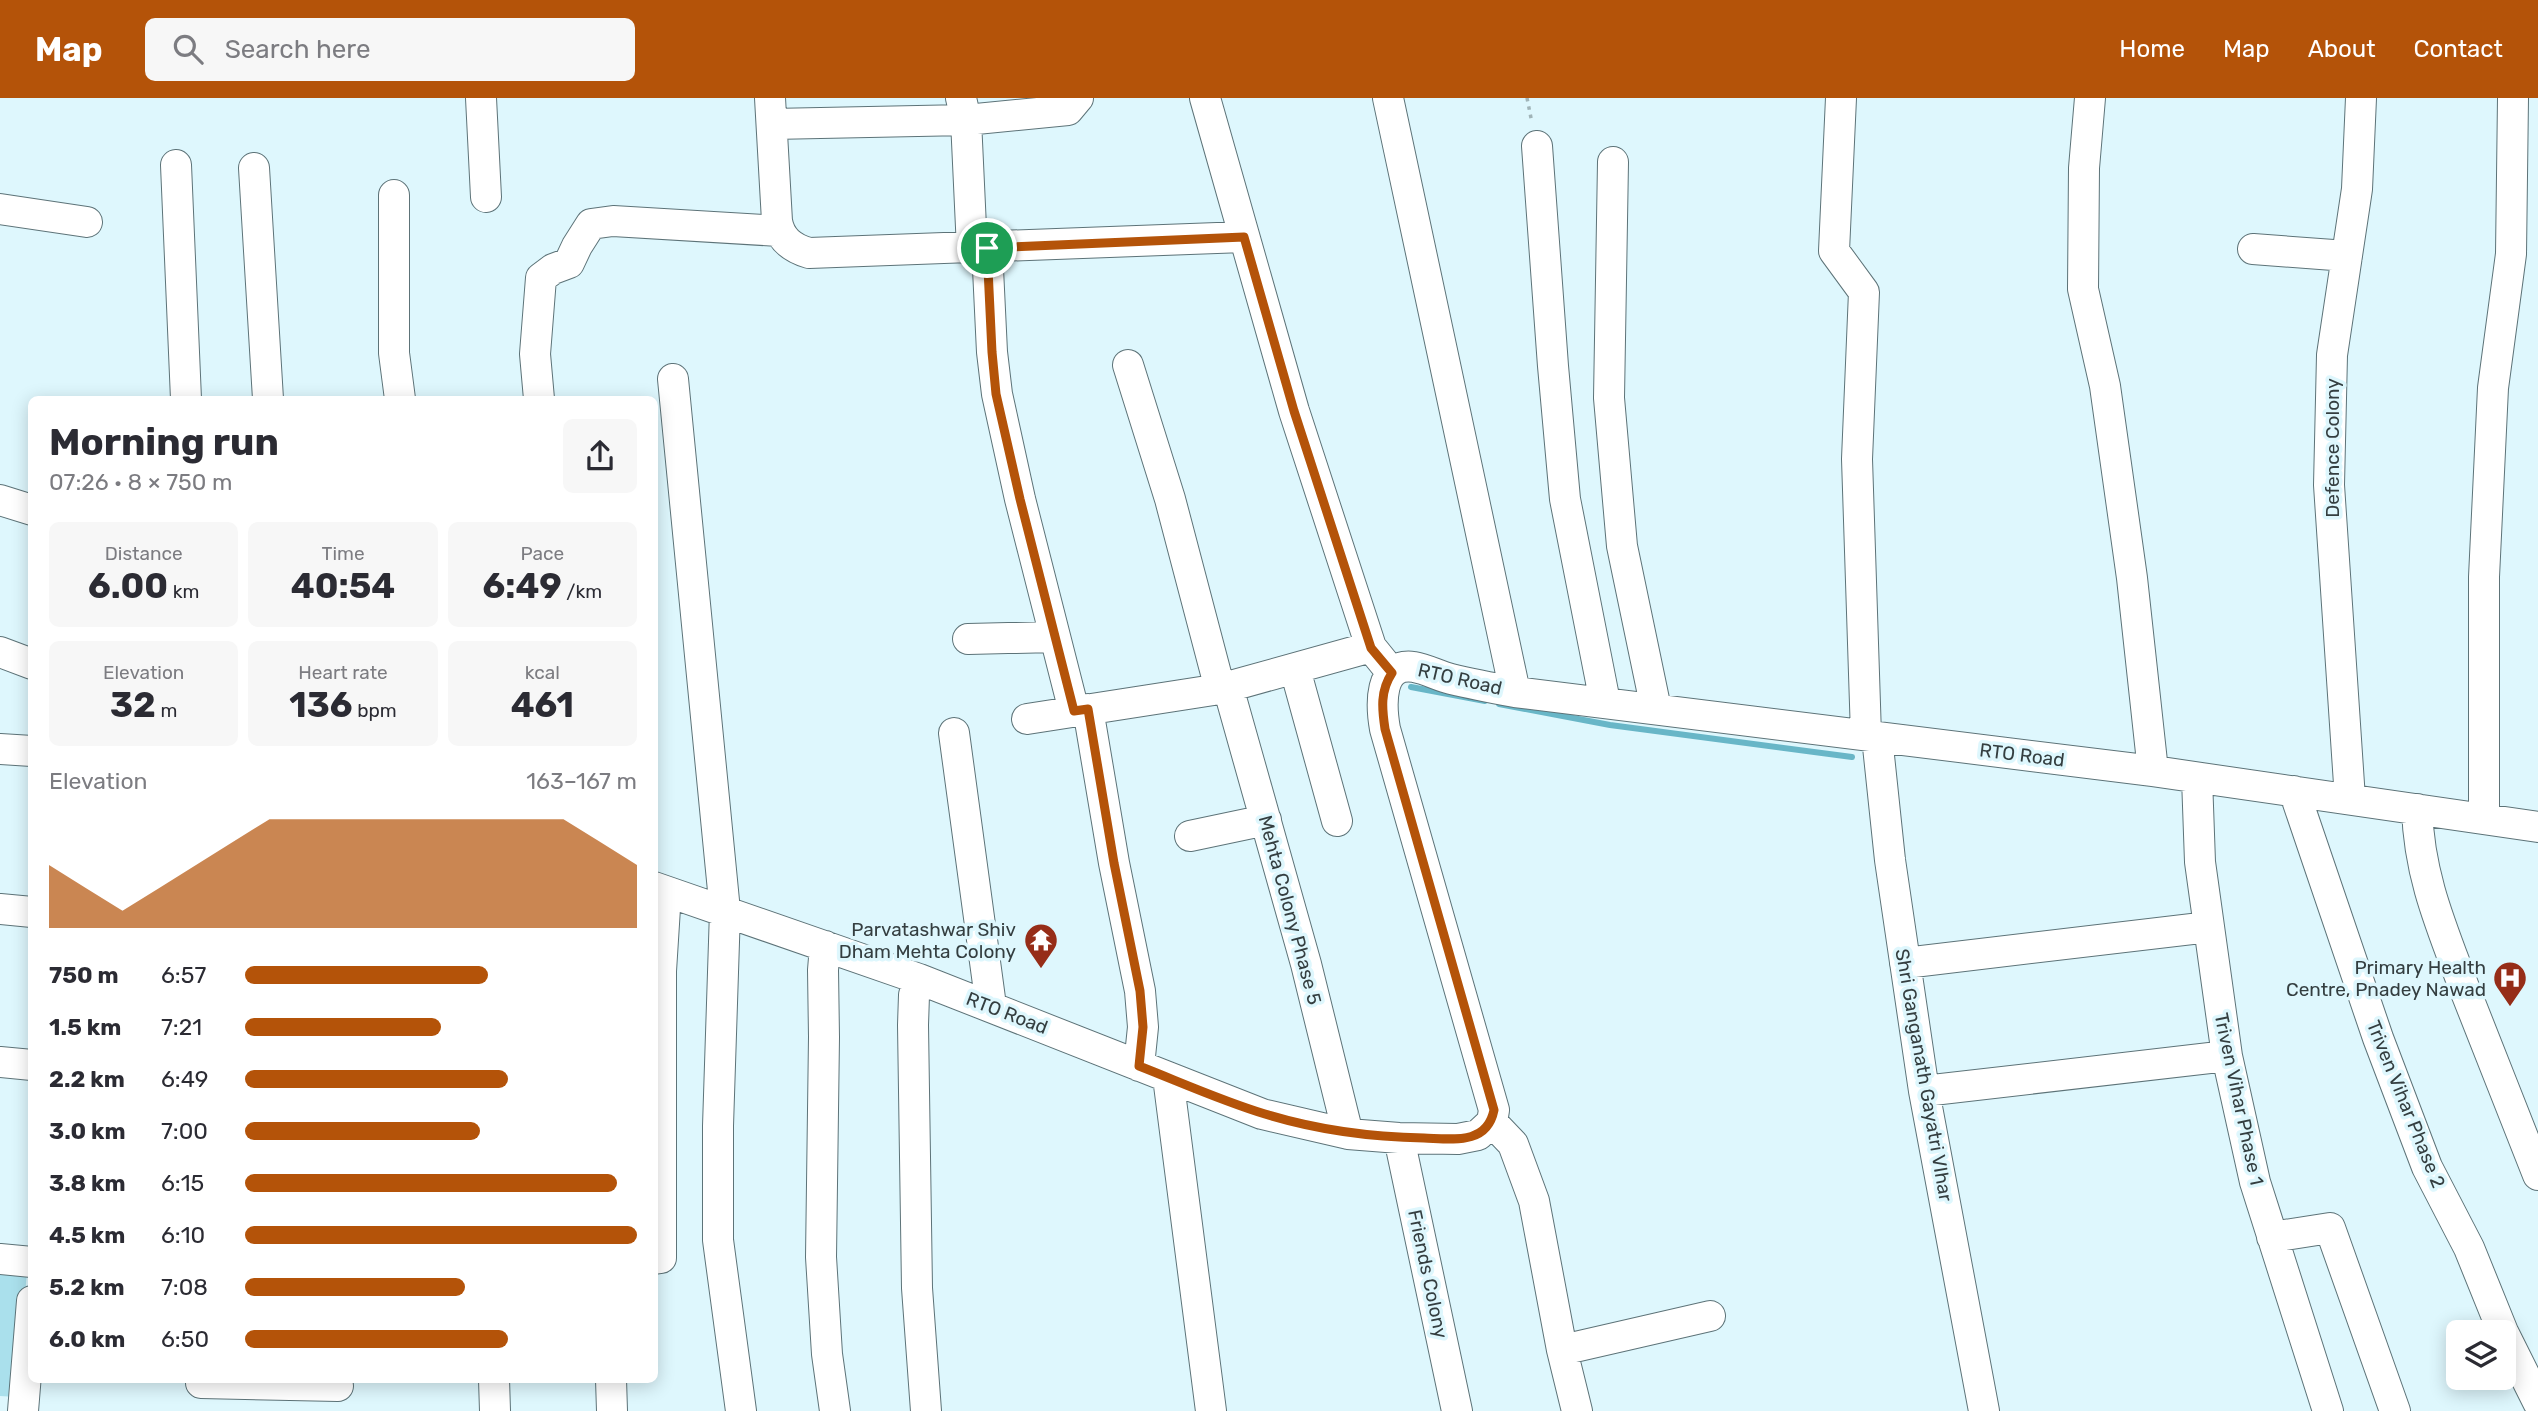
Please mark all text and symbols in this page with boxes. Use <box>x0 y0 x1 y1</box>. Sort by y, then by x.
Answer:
search box <box>145 18 635 81</box>
text: Map <box>35 30 103 69</box>
icon: search <box>169 30 207 68</box>
text: Search here <box>225 34 370 65</box>
text: Home <box>2119 35 2185 63</box>
text: Map <box>2223 35 2270 63</box>
text: About <box>2308 35 2376 63</box>
text: Contact <box>2414 35 2503 63</box>
pin <box>957 218 1017 278</box>
icon: arrive <box>968 229 1006 267</box>
street label: Defence Colony <box>2321 378 2344 518</box>
text: Morning run <box>49 419 279 465</box>
button: share <box>563 419 637 493</box>
text: 07:26 · 8 × 750 m <box>49 468 232 496</box>
text: Distance <box>105 542 183 565</box>
text: Time <box>321 542 365 565</box>
text: Pace <box>521 542 564 565</box>
text: 6.00 <box>88 565 168 607</box>
text: 40:54 <box>291 565 395 607</box>
text: 6:49 <box>482 565 562 607</box>
text: km <box>168 580 199 603</box>
text: /km <box>562 580 602 603</box>
street label: RTO Road <box>1416 658 1504 700</box>
text: Elevation <box>103 661 184 684</box>
text: Heart rate <box>298 661 388 684</box>
text: kcal <box>525 661 560 684</box>
text: 32 <box>110 684 156 726</box>
text: 136 <box>289 684 353 726</box>
text: 461 <box>511 684 574 726</box>
text: m <box>156 699 177 722</box>
text: bpm <box>353 699 397 722</box>
street label: RTO Road <box>1978 738 2066 772</box>
text: Elevation <box>49 767 148 795</box>
text: 163–167 m <box>526 767 637 795</box>
street label: Mehta Colony Phase 5 <box>1254 813 1326 1007</box>
place label: Parvatashwar Shiv Dham Mehta Colony <box>839 918 1016 963</box>
temple icon: Parvatashwar Shiv Dham Mehta Colony <box>1022 921 1060 970</box>
street label: Shri Ganganath Gayatri VIhar <box>1890 947 1958 1204</box>
place label: Primary Health Centre, Pnadey Nawad <box>2286 956 2486 1001</box>
hospital icon: Primary Health Centre, Pnadey Nawad <box>2491 959 2529 1008</box>
text: 750 m <box>49 961 119 989</box>
text: 6:57 <box>161 961 206 989</box>
street label: RTO Road <box>963 987 1051 1039</box>
street label: Triven Vihar Phase 1 <box>2209 1011 2269 1187</box>
text: 1.5 km <box>49 1013 121 1041</box>
text: 7:21 <box>161 1013 202 1041</box>
street label: Triven Vihar Phase 2 <box>2362 1017 2450 1191</box>
text: 2.2 km <box>49 1065 125 1093</box>
text: 6:49 <box>161 1065 209 1093</box>
text: 3.0 km <box>49 1117 126 1145</box>
text: 7:00 <box>161 1117 208 1145</box>
text: 3.8 km <box>49 1169 126 1197</box>
text: 6:15 <box>161 1169 204 1197</box>
street label: Friends Colony <box>1403 1207 1453 1341</box>
text: 4.5 km <box>49 1221 125 1249</box>
text: 6:10 <box>161 1221 205 1249</box>
text: 5.2 km <box>49 1273 125 1301</box>
text: 7:08 <box>161 1273 208 1301</box>
map controls <box>2446 1320 2516 1390</box>
button: layers <box>2446 1320 2516 1390</box>
text: 6.0 km <box>49 1325 125 1353</box>
text: 6:50 <box>161 1325 209 1353</box>

